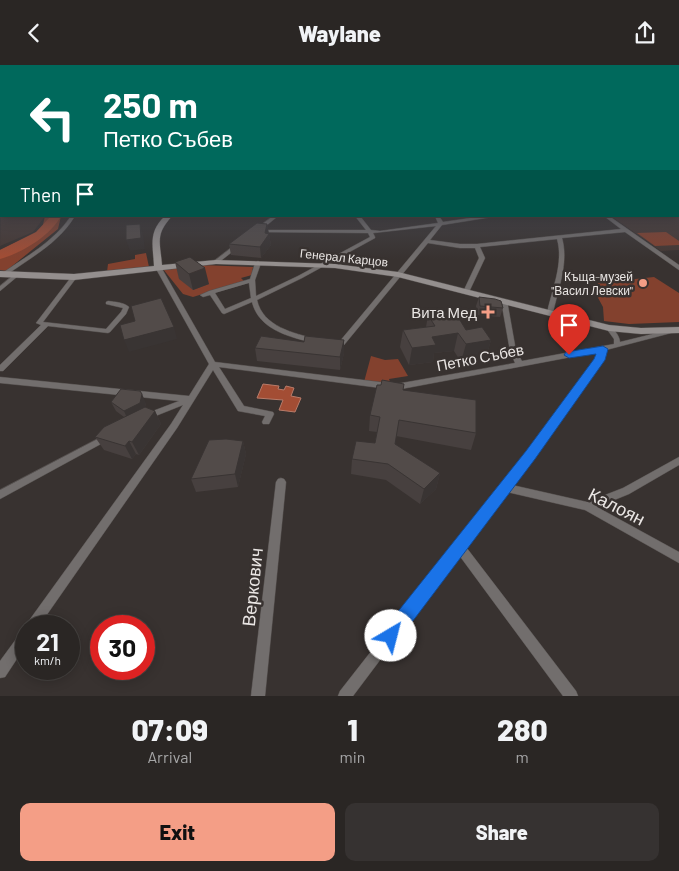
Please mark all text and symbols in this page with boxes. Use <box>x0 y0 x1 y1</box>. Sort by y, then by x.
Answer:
icon: back <box>20 19 48 47</box>
icon: share <box>631 19 659 47</box>
text: Waylane <box>298 20 381 46</box>
text: 250 m <box>103 83 198 125</box>
icon: left <box>20 85 85 150</box>
text: Петко Събев <box>103 125 233 151</box>
icon: arrive <box>71 180 99 208</box>
text: Then <box>20 183 61 206</box>
street label: Генерал Карцов <box>299 245 389 270</box>
place label: Къща-музей "Васил Левски" <box>551 269 633 297</box>
marker: Къща-музей "Васил Левски" <box>637 277 649 289</box>
place label: Вита Мед <box>411 303 477 321</box>
pin <box>548 304 590 355</box>
marker: Вита Мед <box>481 305 495 319</box>
icon: arrive <box>555 311 583 339</box>
street label: Петко Събев <box>435 340 525 374</box>
street label: Калоян <box>585 482 649 530</box>
street label: Веркович <box>237 547 267 627</box>
position arrow <box>364 609 416 661</box>
speed limit sign: 30 <box>90 615 155 680</box>
text: 21 <box>36 626 59 656</box>
text: km/h <box>34 653 61 667</box>
text: 07:09 <box>131 711 208 747</box>
text: 1 <box>347 711 358 747</box>
text: 280 <box>497 711 548 747</box>
text: Arrival <box>147 747 192 766</box>
text: min <box>340 747 365 766</box>
text: m <box>516 747 529 766</box>
button: Exit <box>20 803 335 861</box>
button: Share <box>345 803 659 861</box>

